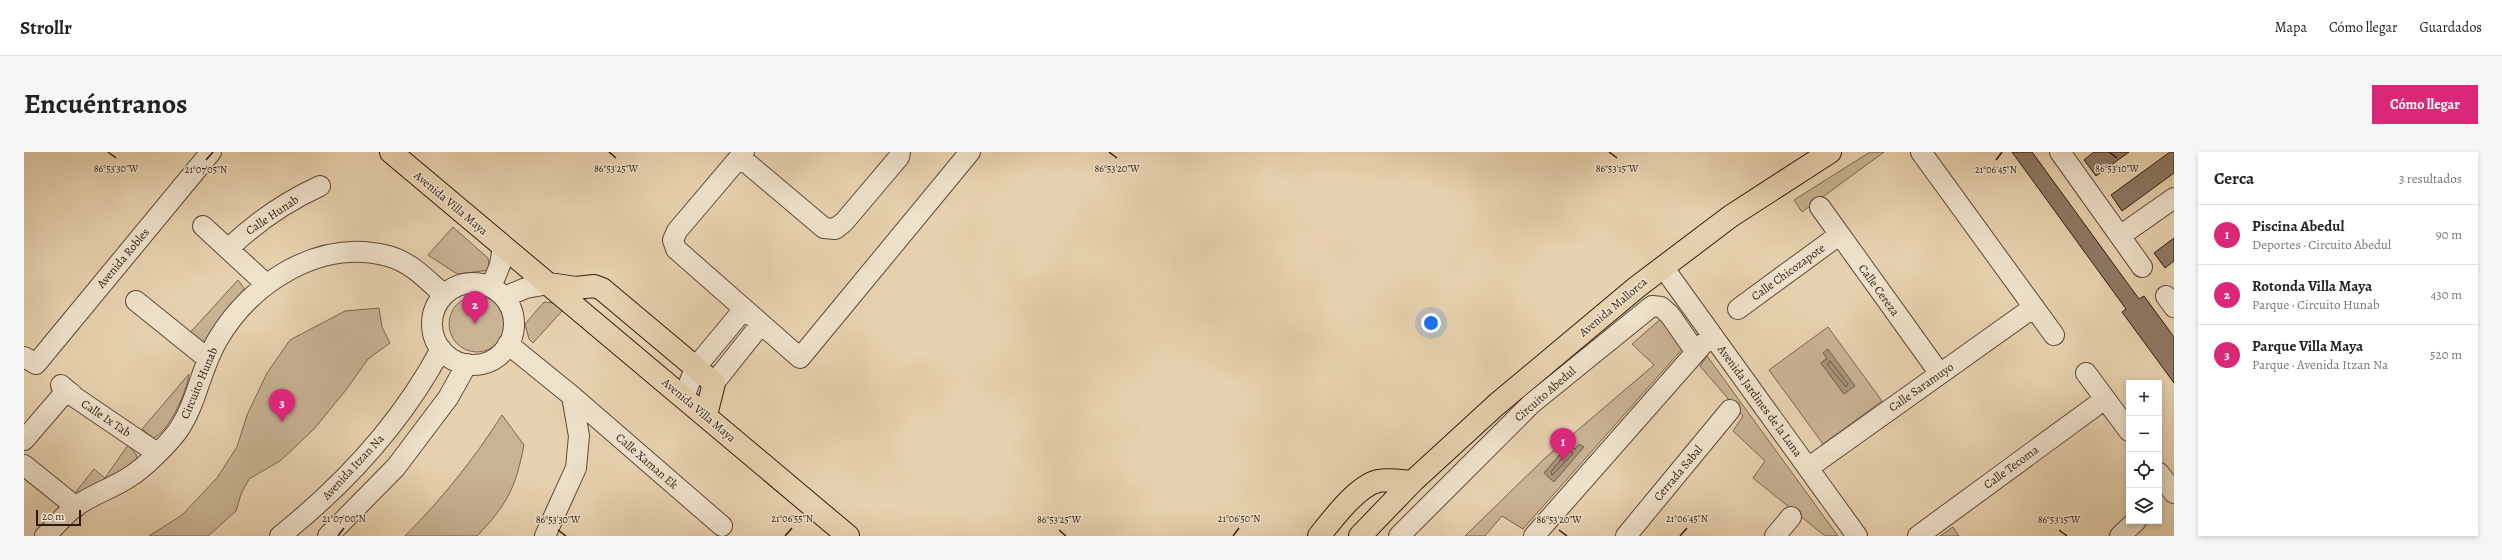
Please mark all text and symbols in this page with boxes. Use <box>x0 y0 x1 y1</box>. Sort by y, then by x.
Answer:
text: Strollr <box>20 15 72 41</box>
text: Mapa <box>2275 18 2307 37</box>
text: Cómo llegar <box>2329 18 2397 37</box>
text: Guardados <box>2419 18 2482 37</box>
text: Encuéntranos <box>24 85 188 123</box>
button: Cómo llegar <box>2372 85 2478 124</box>
text: 86°53'30"W <box>94 162 139 175</box>
text: 86°53'25"W <box>594 162 639 175</box>
text: 86°53'20"W <box>1094 162 1140 175</box>
text: 86°53'15"W <box>1596 162 1639 175</box>
text: 86°53'10"W <box>2095 162 2140 175</box>
text: 21°07'05"N <box>185 163 227 176</box>
text: 21°06'45"N <box>1975 163 2017 176</box>
street label: Avenida Villa Maya <box>410 167 492 239</box>
text: Cerca <box>2214 167 2254 190</box>
text: 3 resultados <box>2399 170 2462 187</box>
street label: Calle Hunab <box>242 191 302 239</box>
text: Piscina Abedul <box>2252 216 2344 236</box>
street label: Avenida Robles <box>92 224 153 292</box>
text: 1 <box>2225 226 2229 243</box>
text: 90 m <box>2436 226 2462 243</box>
text: Deportes · Circuito Abedul <box>2252 236 2391 253</box>
street label: Calle Chicozapote <box>1748 240 1828 304</box>
street label: Calle Cereza <box>1855 261 1903 319</box>
street label: Avenida Mallorca <box>1575 274 1651 341</box>
text: Rotonda Villa Maya <box>2252 276 2372 296</box>
text: 2 <box>2224 286 2230 303</box>
text: 430 m <box>2430 286 2462 303</box>
pin: 2 <box>462 291 488 324</box>
text: Parque · Circuito Hunab <box>2252 296 2380 313</box>
your location <box>1421 313 1441 333</box>
text: Parque Villa Maya <box>2252 336 2363 356</box>
street label: Avenida Jardines de la Luna <box>1714 341 1806 460</box>
street label: Circuito Hunab <box>177 345 221 421</box>
text: 3 <box>2224 346 2230 363</box>
text: 520 m <box>2430 346 2462 363</box>
text: Parque · Avenida Itzan Na <box>2252 356 2388 373</box>
street label: Calle Saramuyo <box>1885 359 1957 415</box>
street label: Circuito Abedul <box>1511 363 1579 425</box>
street label: Avenida Villa Maya <box>658 374 740 446</box>
map controls <box>2126 380 2162 524</box>
button: + <box>2126 380 2162 416</box>
pin: 3 <box>269 389 295 422</box>
street label: Calle Ix Tab <box>78 395 134 441</box>
button: − <box>2126 416 2162 452</box>
pin: 1 <box>1550 428 1576 461</box>
street label: Calle Xaman Ek <box>612 429 682 493</box>
street label: Avenida Itzan Na <box>318 431 388 504</box>
street label: Calle Tecoma <box>1980 441 2042 492</box>
street label: Cerrada Sabal <box>1650 442 1706 504</box>
button: locate <box>2126 452 2162 488</box>
button: layers <box>2126 488 2162 524</box>
scale bar <box>36 508 81 527</box>
text: 20 m <box>42 509 64 524</box>
text: 21°07'00"N <box>322 512 366 525</box>
text: 21°06'55"N <box>771 512 813 525</box>
text: 21°06'50"N <box>1218 512 1260 525</box>
text: 21°06'45"N <box>1666 512 1708 525</box>
text: 86°53'30"W <box>536 513 581 526</box>
text: 86°53'25"W <box>1037 513 1082 526</box>
text: 86°53'20"W <box>1536 513 1582 526</box>
text: 86°53'15"W <box>2038 513 2081 526</box>

